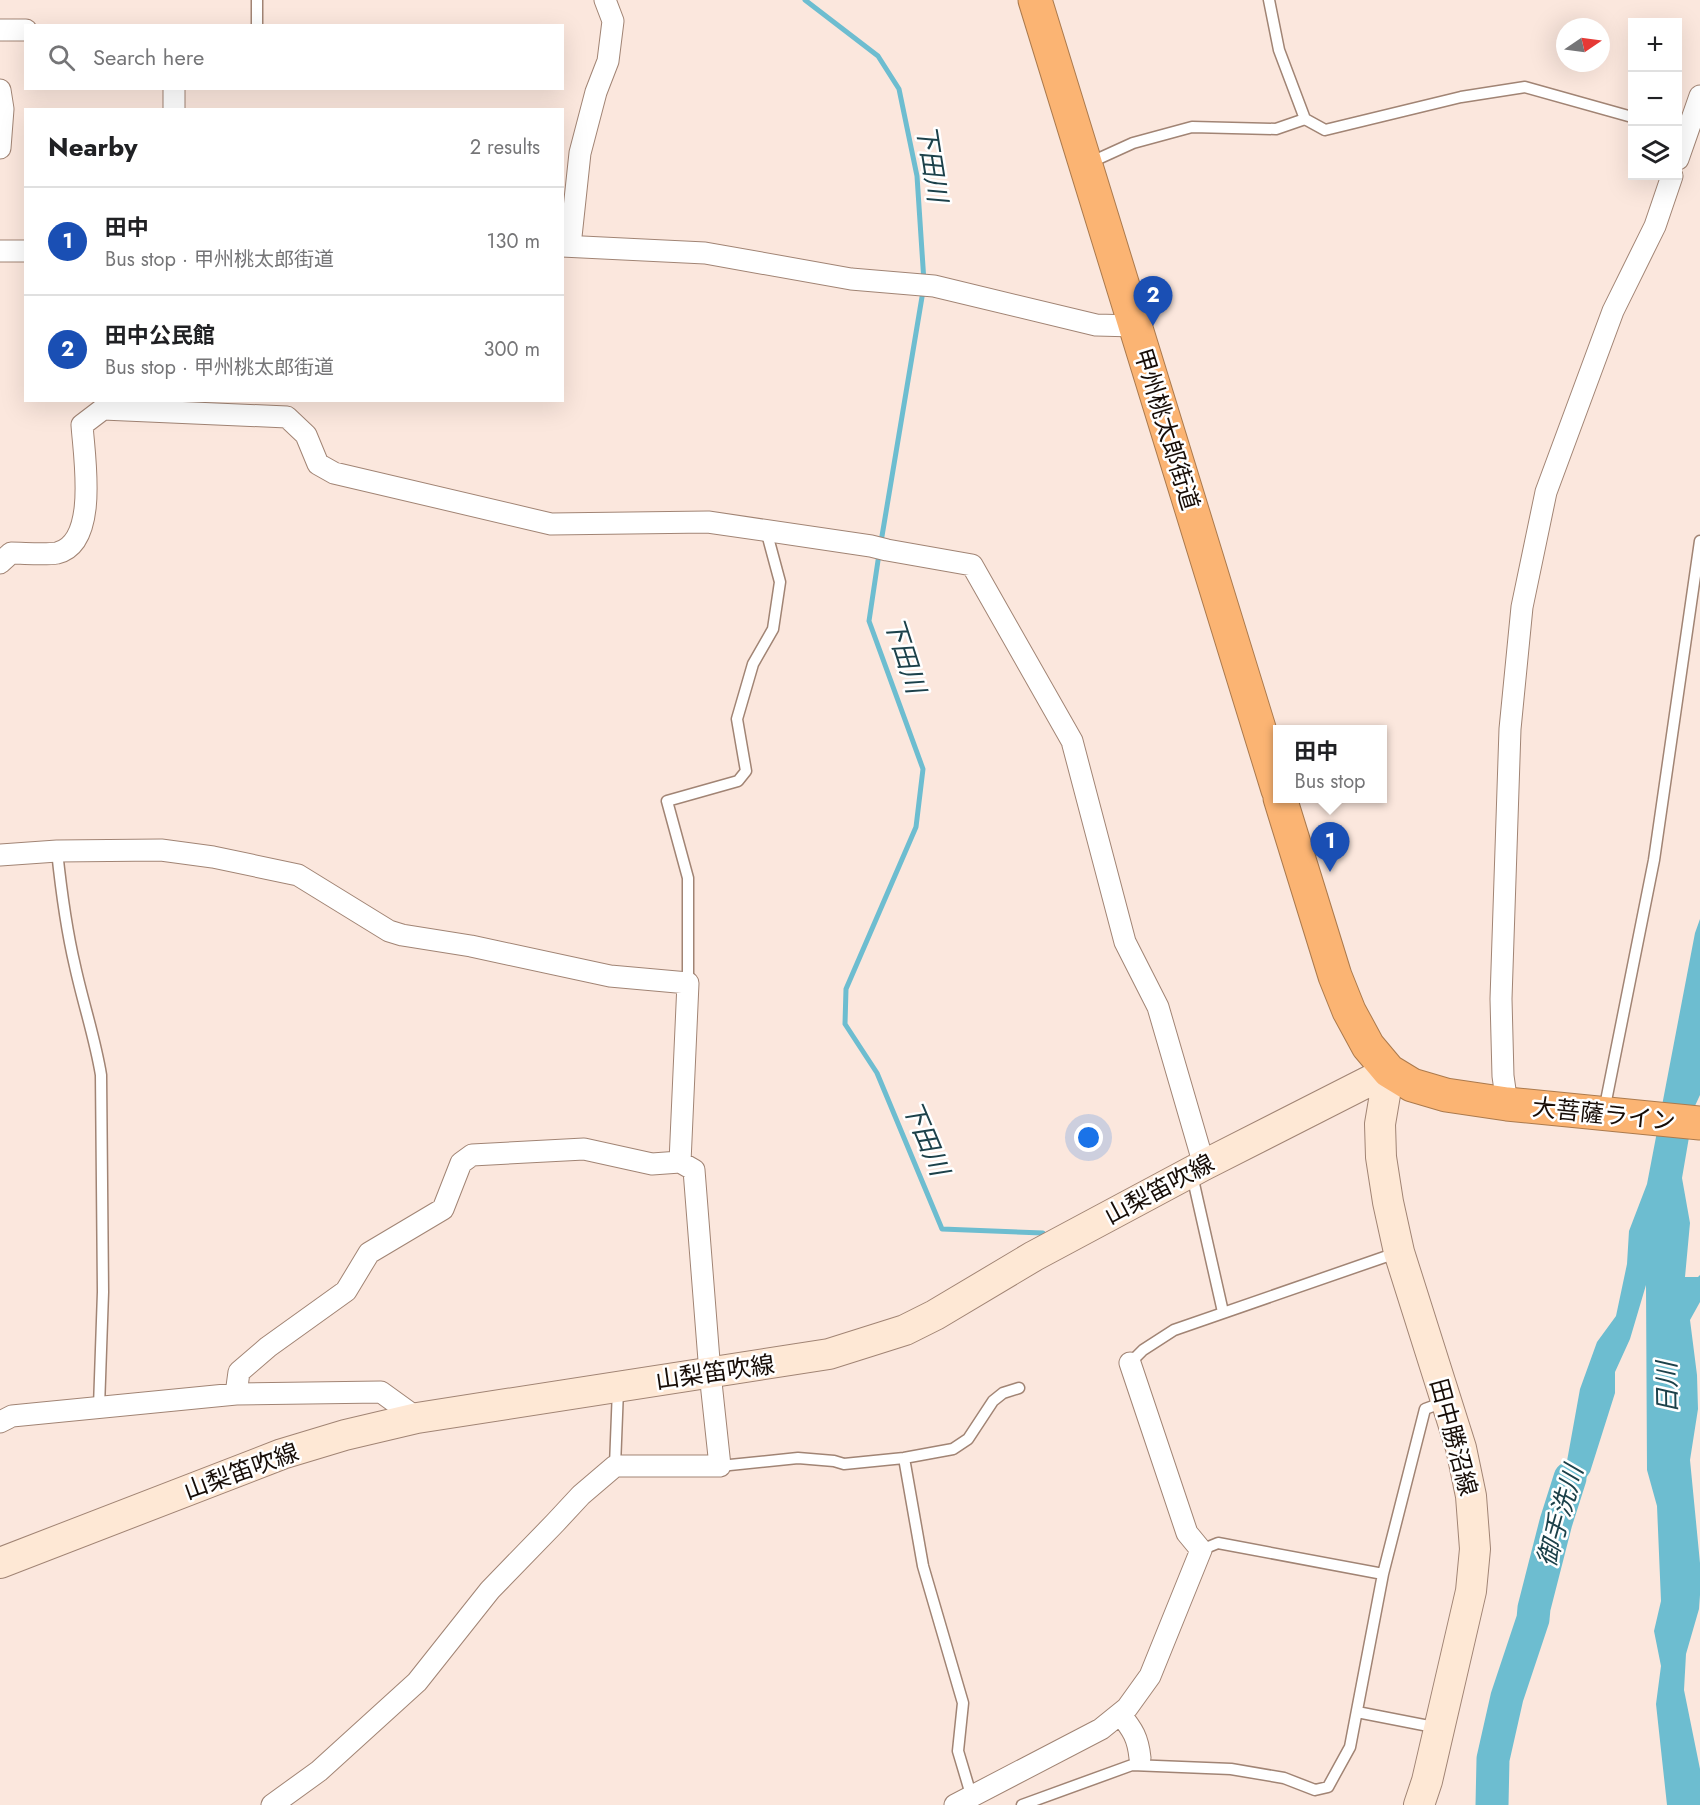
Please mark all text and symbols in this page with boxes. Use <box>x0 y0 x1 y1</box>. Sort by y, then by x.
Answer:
north arrow <box>1556 18 1610 72</box>
map controls <box>1628 18 1682 180</box>
button: + <box>1628 18 1682 72</box>
search box <box>24 24 564 90</box>
icon: search <box>45 41 78 74</box>
text: Search here <box>93 41 204 73</box>
button: − <box>1628 72 1682 126</box>
water label: 下田川 <box>907 122 957 207</box>
button: layers <box>1628 126 1682 180</box>
text: Nearby <box>48 128 137 166</box>
text: 2 results <box>470 133 540 162</box>
text: 田中 <box>105 211 149 243</box>
text: 1 <box>62 227 73 256</box>
text: 130 m <box>486 227 540 256</box>
text: Bus stop · 甲州桃太郎街道 <box>105 245 334 274</box>
pin: 2 <box>1134 276 1172 326</box>
text: 田中公民館 <box>105 319 215 351</box>
text: 2 <box>61 335 74 364</box>
text: 300 m <box>483 335 540 364</box>
street label: 甲州桃太郎街道 <box>1126 344 1208 514</box>
text: Bus stop · 甲州桃太郎街道 <box>105 353 334 382</box>
water label: 下田川 <box>875 612 936 701</box>
popup <box>1273 725 1387 803</box>
text: 田中 <box>1295 735 1339 767</box>
text: Bus stop <box>1295 767 1365 796</box>
pin: 1 <box>1310 822 1350 872</box>
street label: 大菩薩ライン <box>1531 1089 1677 1139</box>
water label: 下田川 <box>893 1095 960 1184</box>
your location <box>1074 1123 1103 1152</box>
street label: 山梨笛吹線 <box>1098 1145 1220 1233</box>
street label: 山梨笛吹線 <box>653 1346 777 1398</box>
water label: 日川 <box>1647 1359 1686 1414</box>
street label: 田中勝沼線 <box>1422 1375 1486 1499</box>
street label: 山梨笛吹線 <box>179 1434 303 1508</box>
water label: 御手洗川 <box>1527 1458 1593 1571</box>

